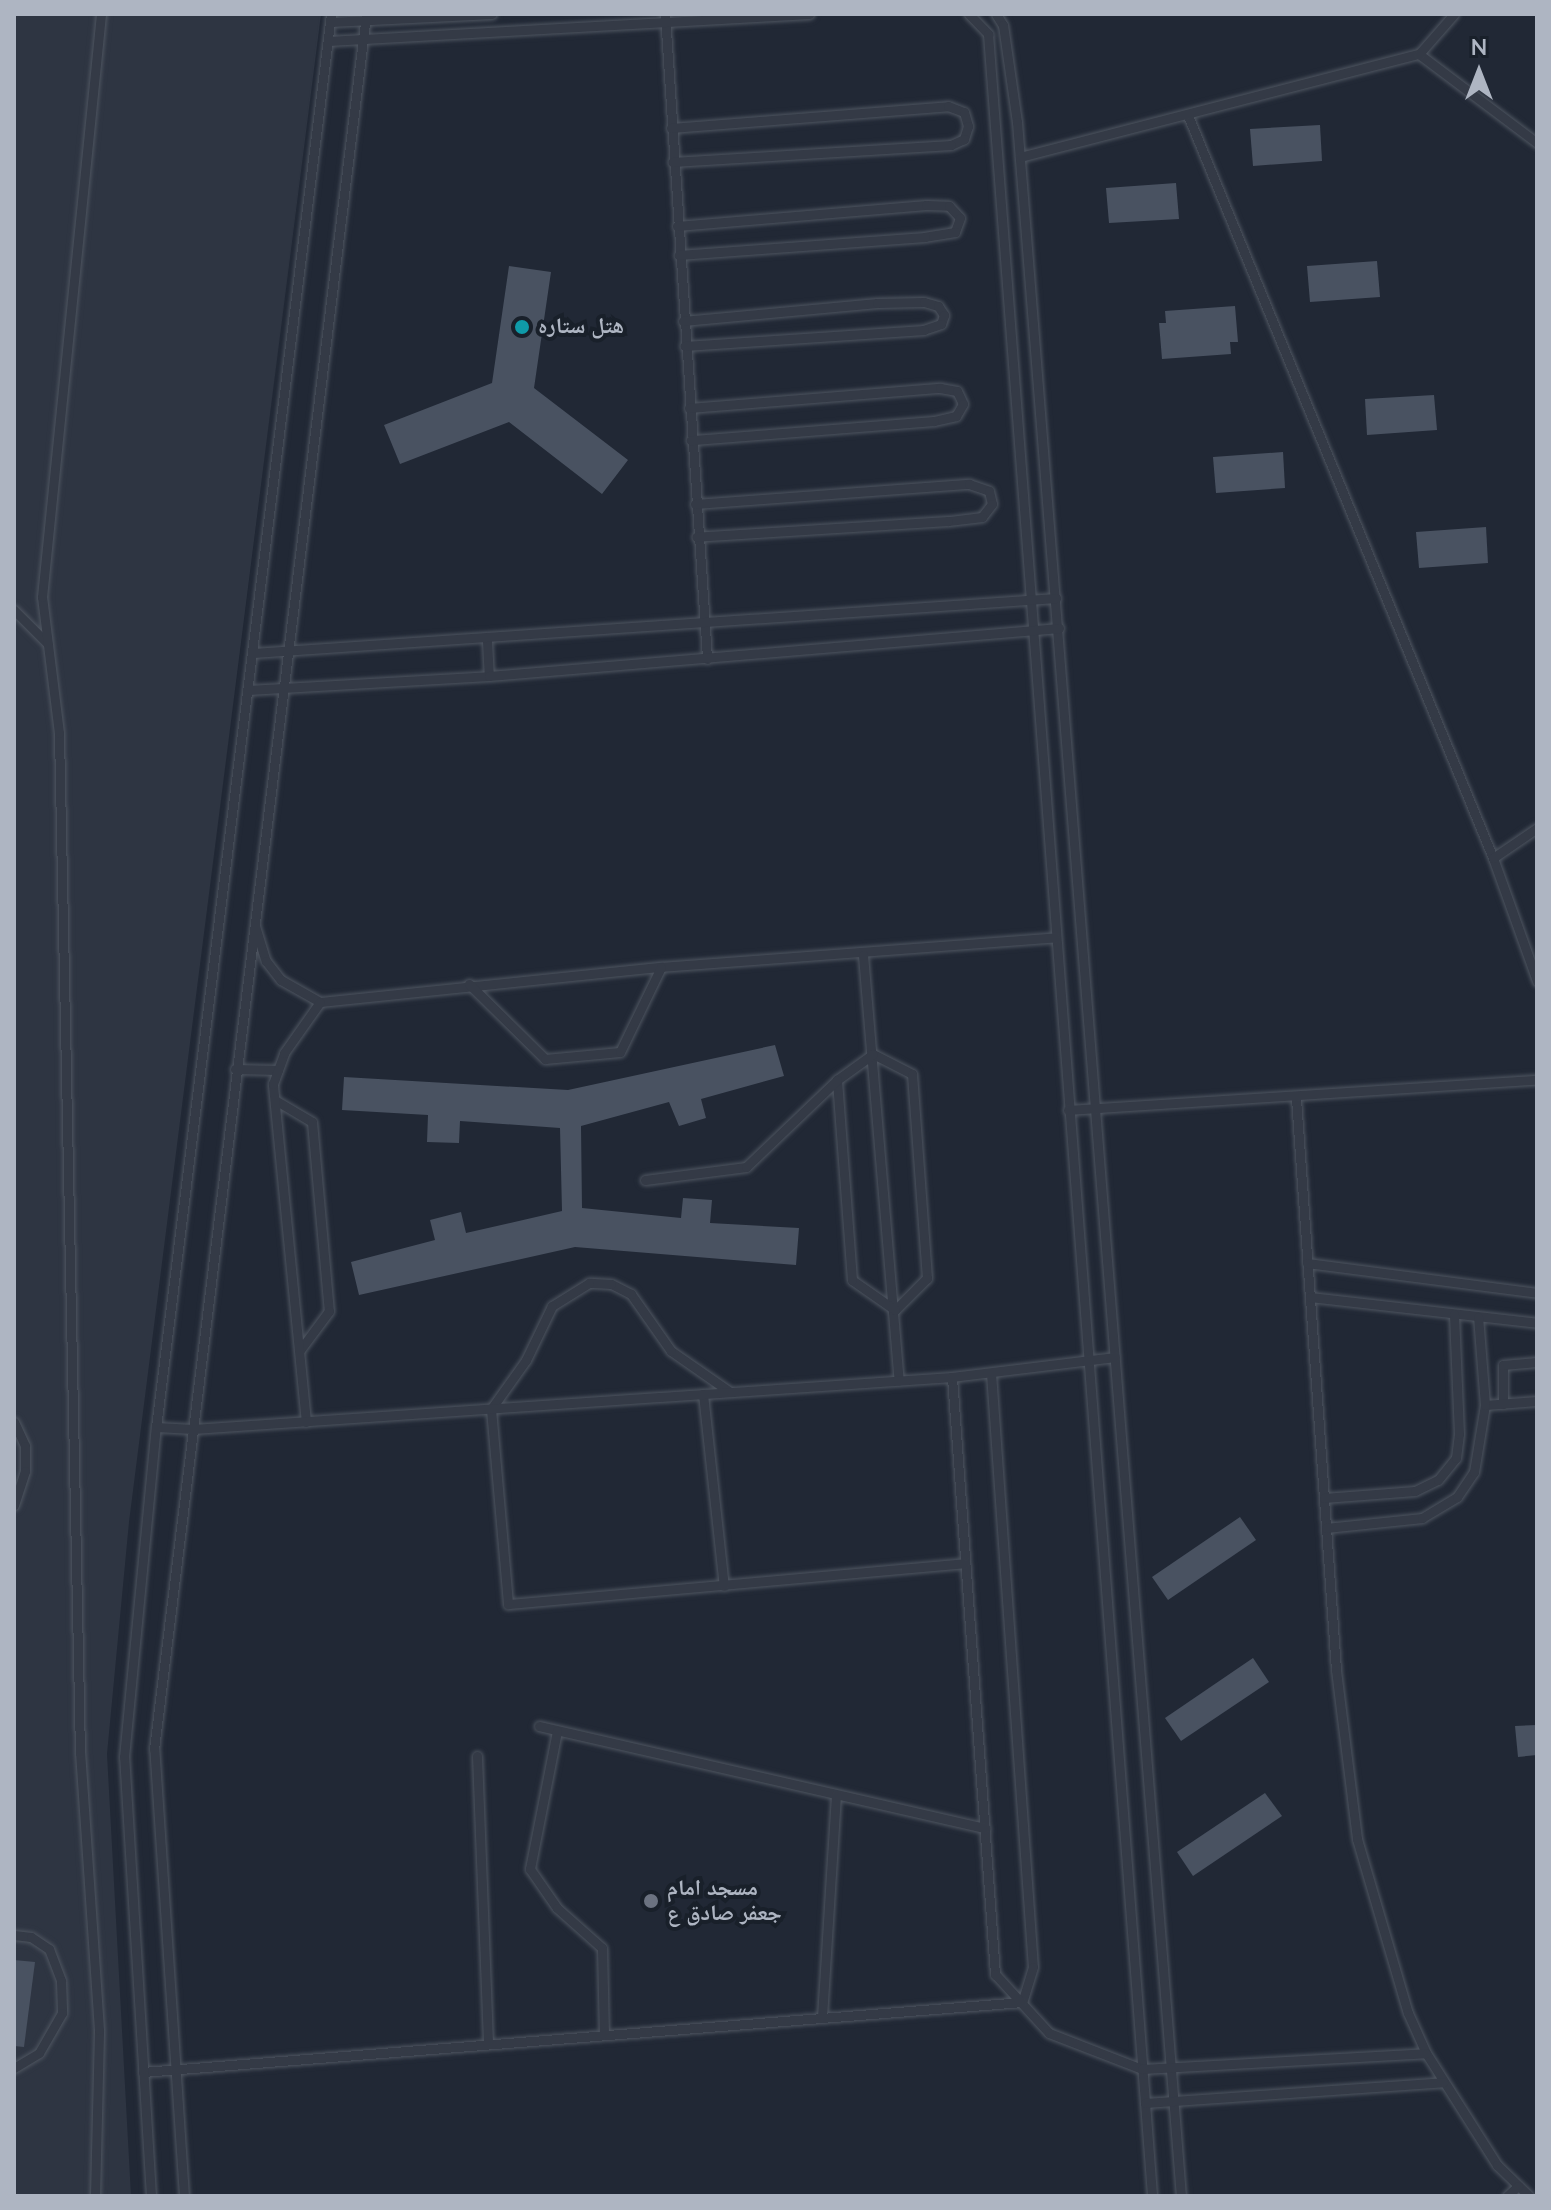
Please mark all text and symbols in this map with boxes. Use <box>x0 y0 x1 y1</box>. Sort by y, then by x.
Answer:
north arrow <box>1439 32 1519 112</box>
text: N <box>1471 33 1487 63</box>
place label: هتل ستاره <box>538 314 624 340</box>
marker: هتل ستاره <box>513 318 531 336</box>
place label: مسجد امام جعفر صادق ع <box>667 1875 782 1926</box>
marker: مسجد امام جعفر صادق ع <box>642 1892 660 1910</box>

